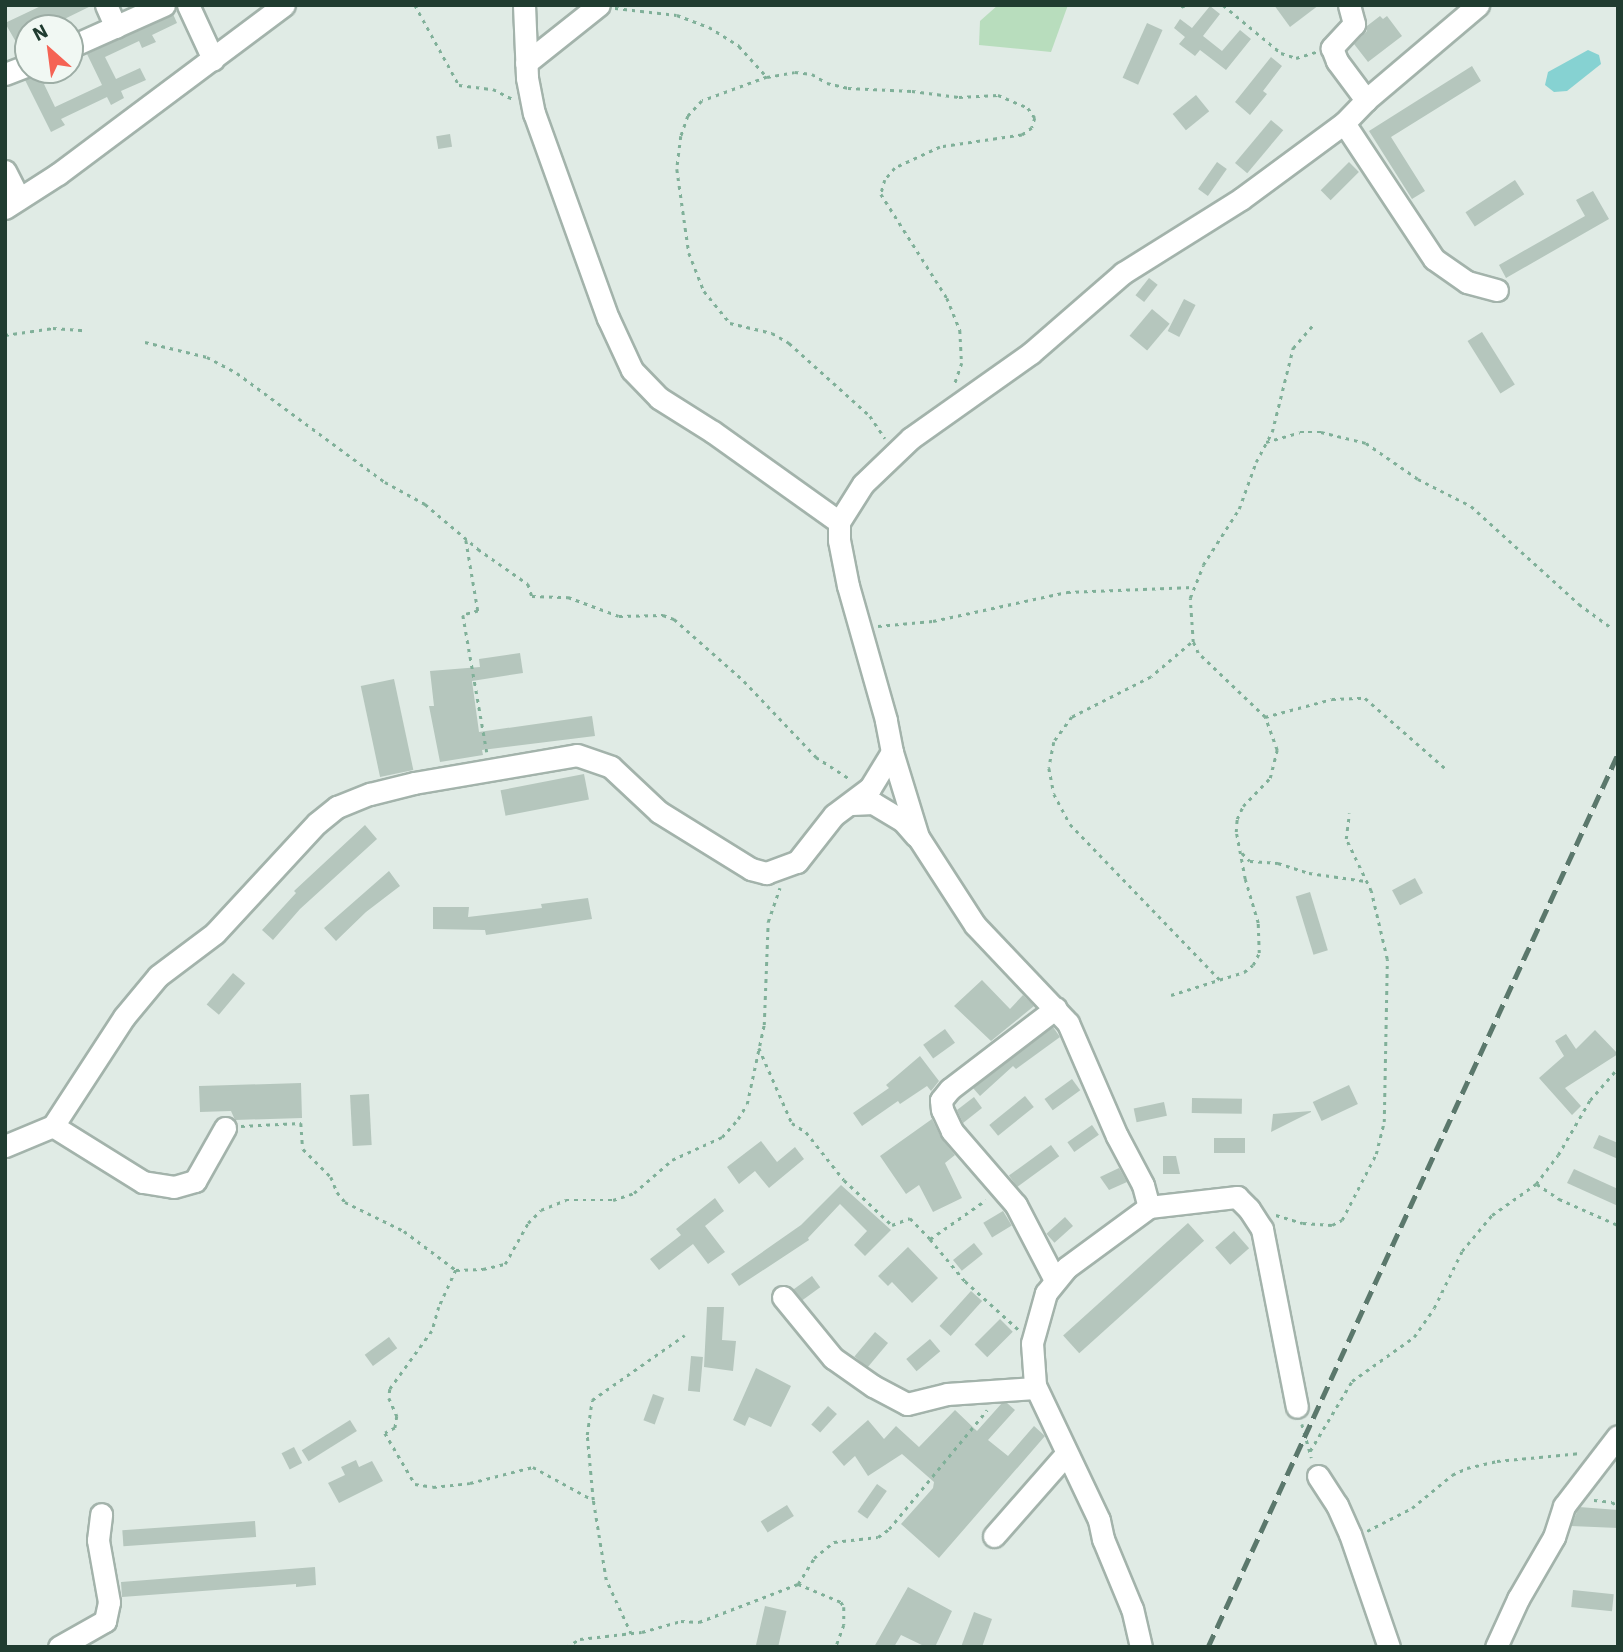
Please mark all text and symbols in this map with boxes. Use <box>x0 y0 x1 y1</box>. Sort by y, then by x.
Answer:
north arrow <box>14 14 84 84</box>
text: N <box>28 18 52 46</box>

